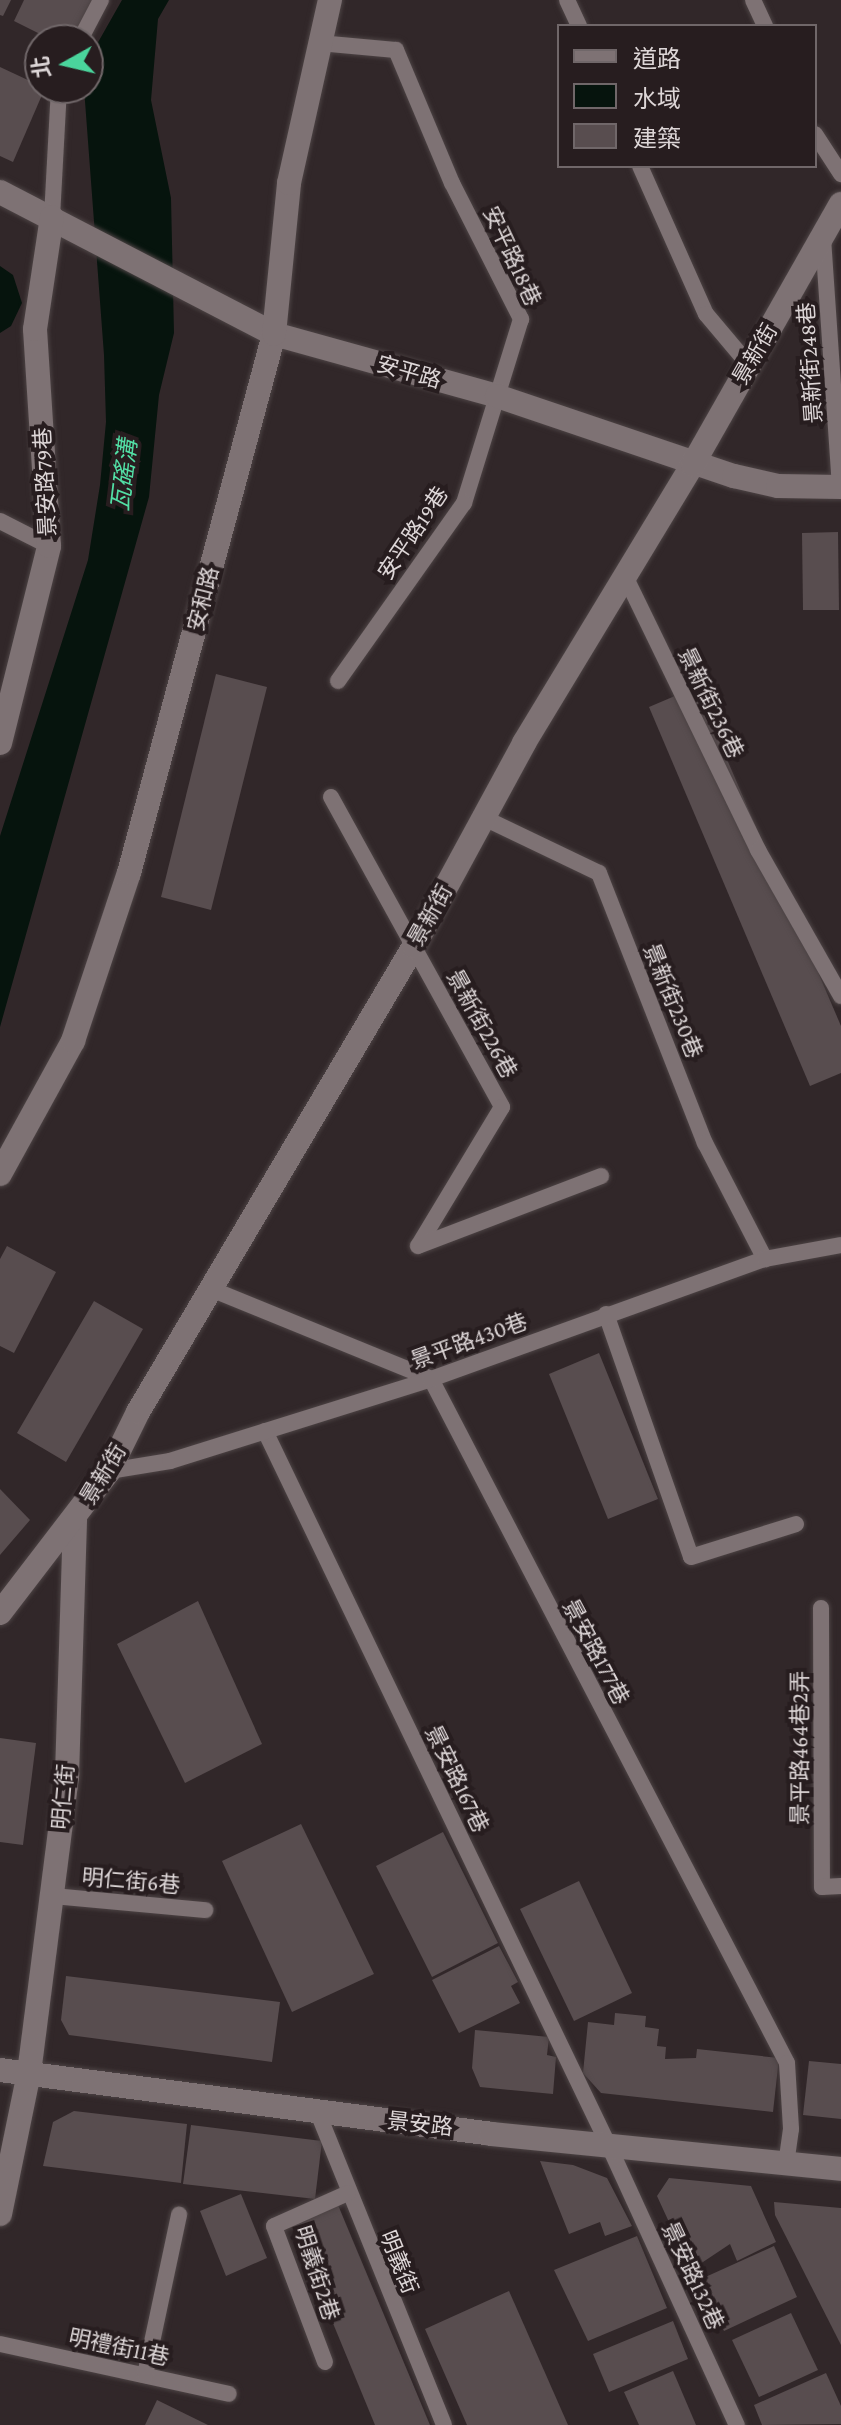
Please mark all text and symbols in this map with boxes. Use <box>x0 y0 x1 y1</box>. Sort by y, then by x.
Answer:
north arrow <box>24 24 104 104</box>
legend <box>557 24 817 168</box>
text: 道路 <box>633 45 681 72</box>
text: 北 <box>28 54 56 80</box>
text: 水域 <box>633 85 681 112</box>
text: 建築 <box>633 125 681 152</box>
street label: 安平路18巷 <box>477 202 547 310</box>
street label: 景新街248巷 <box>793 301 827 425</box>
street label: 景新街 <box>727 319 783 389</box>
street label: 安平路 <box>374 350 444 394</box>
street label: 景安路79巷 <box>29 427 61 537</box>
water label: 瓦磘溝 <box>105 438 143 512</box>
street label: 安平路19巷 <box>372 481 454 585</box>
street label: 安和路 <box>182 564 224 634</box>
street label: 景新街236巷 <box>673 643 749 763</box>
street label: 景新街 <box>402 880 458 950</box>
street label: 景新街230巷 <box>638 940 708 1062</box>
street label: 景新街226巷 <box>441 965 523 1083</box>
street label: 景平路430巷 <box>407 1308 531 1374</box>
street label: 景新街 <box>75 1439 131 1509</box>
street label: 景安路177巷 <box>557 1595 635 1709</box>
street label: 景平路464巷2弄 <box>787 1671 813 1825</box>
street label: 景安路167巷 <box>420 1721 494 1837</box>
street label: 明仁街 <box>47 1763 79 1831</box>
street label: 明仁街6巷 <box>80 1864 182 1898</box>
street label: 景安路 <box>386 2107 454 2141</box>
street label: 景安路132巷 <box>656 2218 730 2334</box>
street label: 明義街2巷 <box>289 2222 345 2324</box>
street label: 明義街 <box>374 2226 424 2298</box>
street label: 明禮街11巷 <box>66 2323 172 2371</box>

